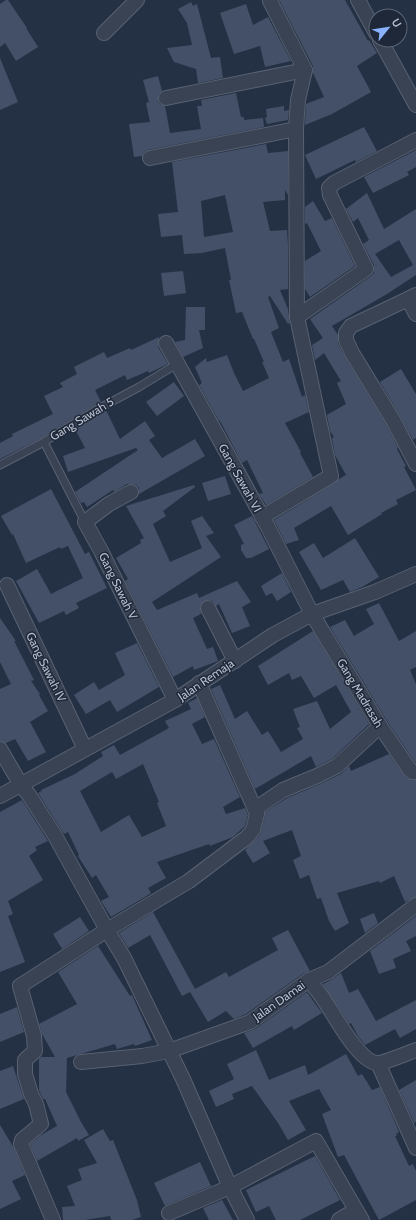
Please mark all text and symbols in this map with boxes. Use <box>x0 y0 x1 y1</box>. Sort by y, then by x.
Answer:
north arrow <box>368 8 408 48</box>
text: U <box>389 16 405 30</box>
street label: Gang Sawah 5 <box>47 394 116 444</box>
street label: Gang Sawah VI <box>215 441 265 515</box>
street label: Gang Sawah V <box>96 550 141 622</box>
street label: Gang Sawah IV <box>23 629 70 705</box>
street label: Jalan Remaja <box>174 655 237 704</box>
street label: Gang Madrasah <box>334 655 387 730</box>
street label: Jalan Damai <box>249 977 308 1024</box>

